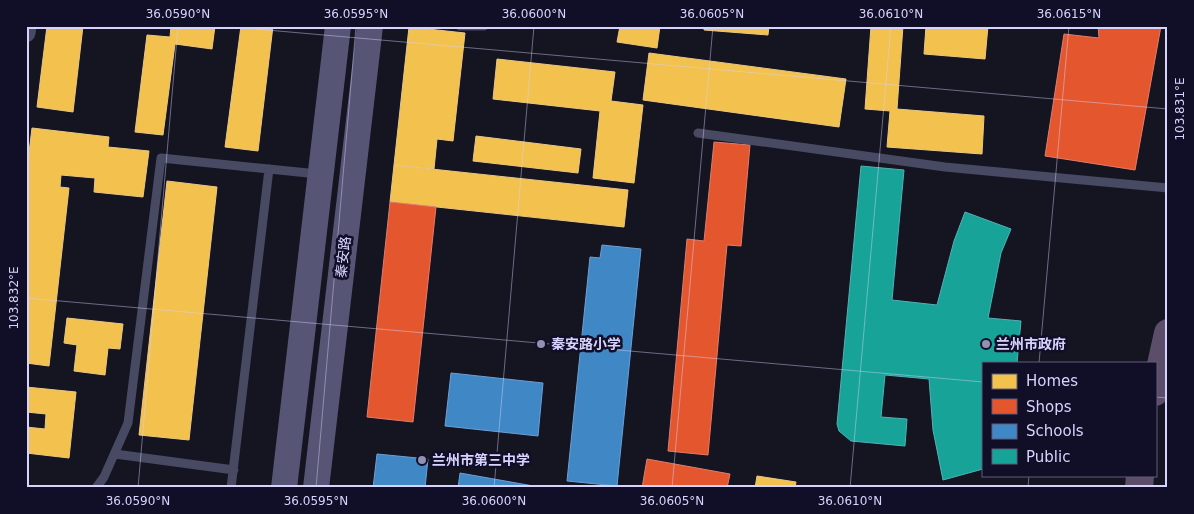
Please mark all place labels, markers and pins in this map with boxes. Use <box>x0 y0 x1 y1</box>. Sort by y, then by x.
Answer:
place label: 秦安路小学 <box>551 336 621 352</box>
place label: 兰州市政府 <box>996 336 1066 352</box>
marker: 秦安路小学 <box>535 338 547 350</box>
marker: 兰州市政府 <box>980 338 992 350</box>
place label: 兰州市第三中学 <box>432 452 530 468</box>
marker: 兰州市第三中学 <box>416 454 428 466</box>

